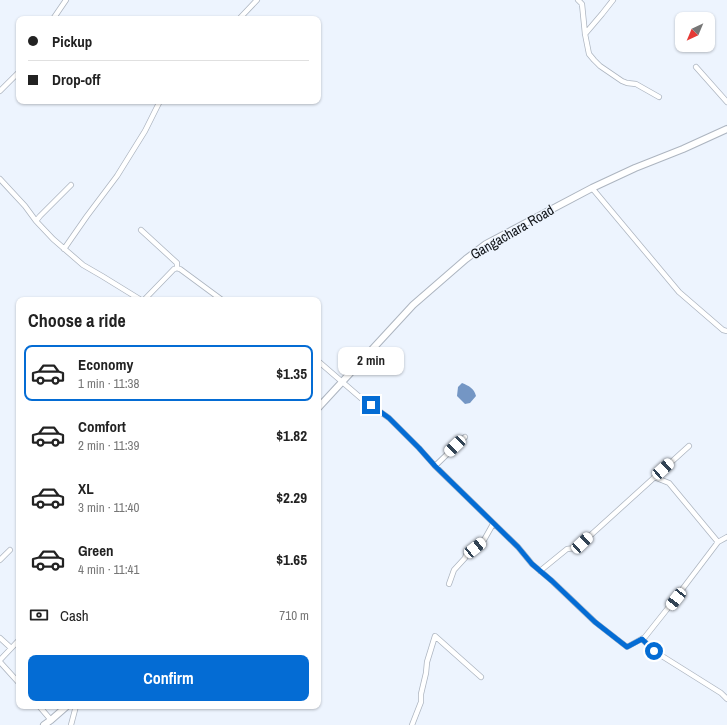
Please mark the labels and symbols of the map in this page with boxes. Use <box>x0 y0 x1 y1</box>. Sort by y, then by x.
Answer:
north arrow <box>675 12 715 52</box>
street label: Gangachara Road <box>467 201 557 263</box>
callout: 2 min <box>338 347 404 375</box>
route end <box>362 396 380 414</box>
car <box>442 433 468 459</box>
car <box>650 457 676 481</box>
car <box>569 530 595 556</box>
car <box>462 536 488 560</box>
car <box>664 586 688 612</box>
route start <box>645 642 663 660</box>

